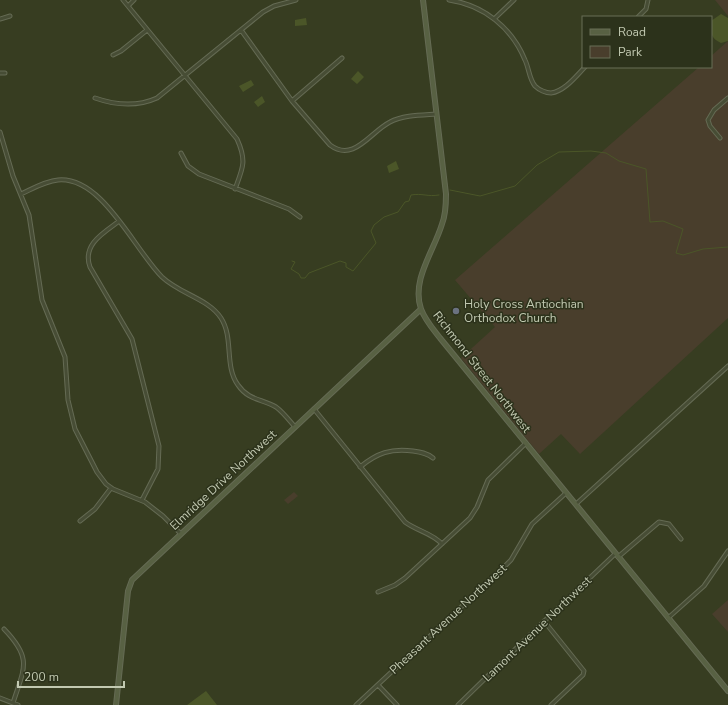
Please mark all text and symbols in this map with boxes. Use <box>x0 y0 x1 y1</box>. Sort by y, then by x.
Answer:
legend <box>582 16 712 68</box>
text: Road <box>618 24 646 40</box>
text: Park <box>618 44 643 60</box>
place label: Holy Cross Antiochian Orthodox Church <box>464 296 584 326</box>
marker: Holy Cross Antiochian Orthodox Church <box>451 306 461 316</box>
street label: Richmond Street Northwest <box>429 308 535 437</box>
street label: Elmridge Drive Northwest <box>166 426 280 534</box>
street label: Pheasant Avenue Northwest <box>386 560 511 678</box>
street label: Lamont Avenue Northwest <box>479 572 595 685</box>
scale bar <box>18 663 124 689</box>
text: 200 m <box>24 669 59 685</box>

